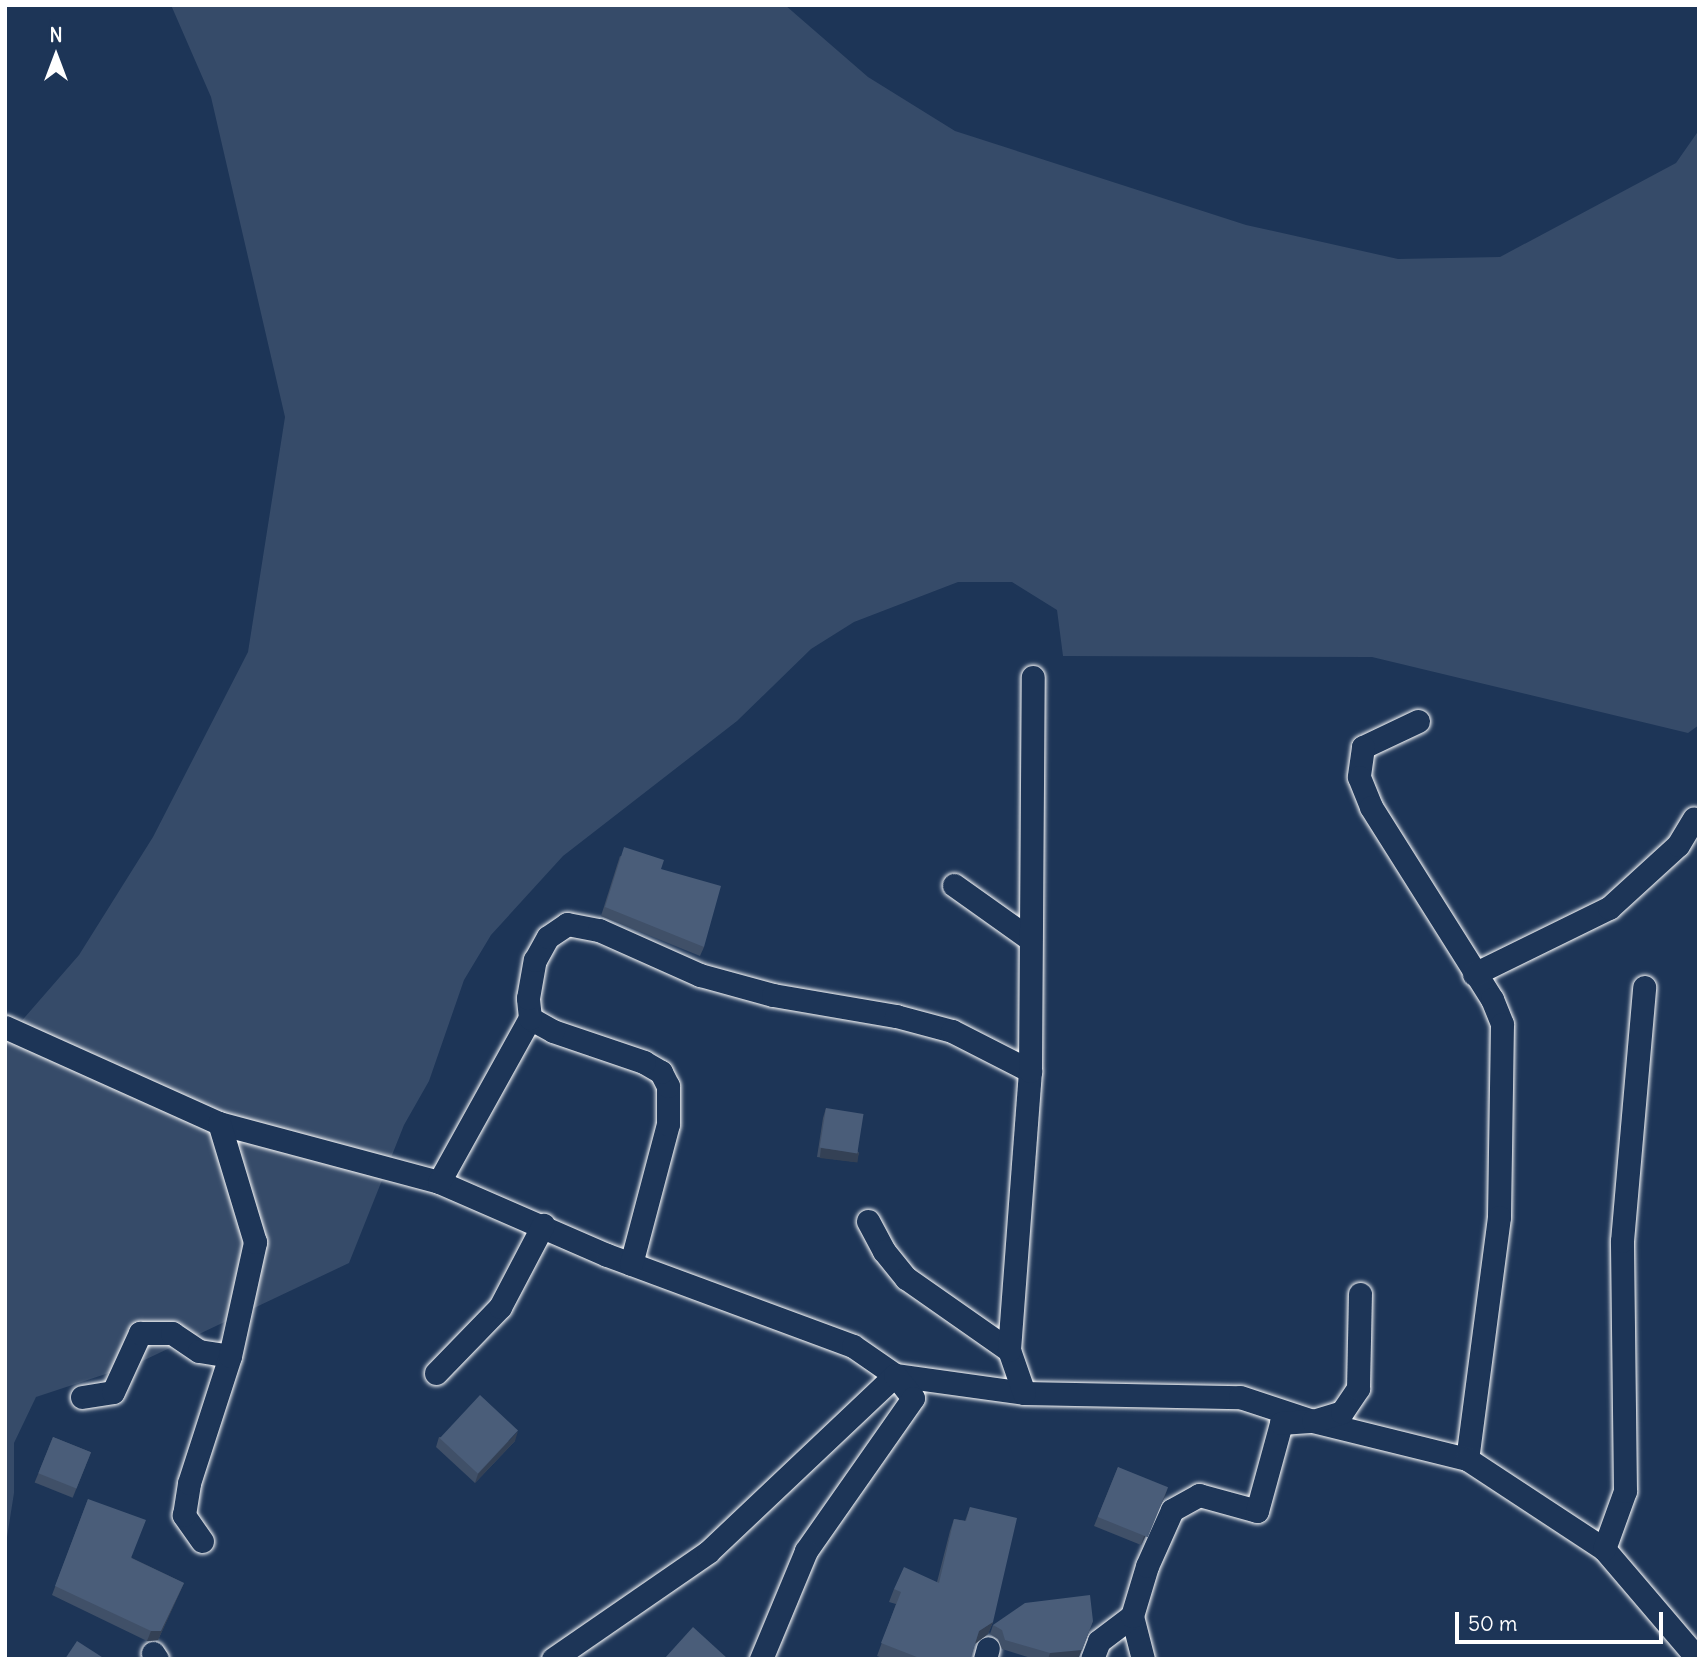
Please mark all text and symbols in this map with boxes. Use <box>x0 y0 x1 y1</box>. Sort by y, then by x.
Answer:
north arrow <box>21 21 91 91</box>
text: N <box>49 23 63 47</box>
scale bar <box>1459 1598 1667 1642</box>
text: 50 m <box>1468 1610 1517 1637</box>

